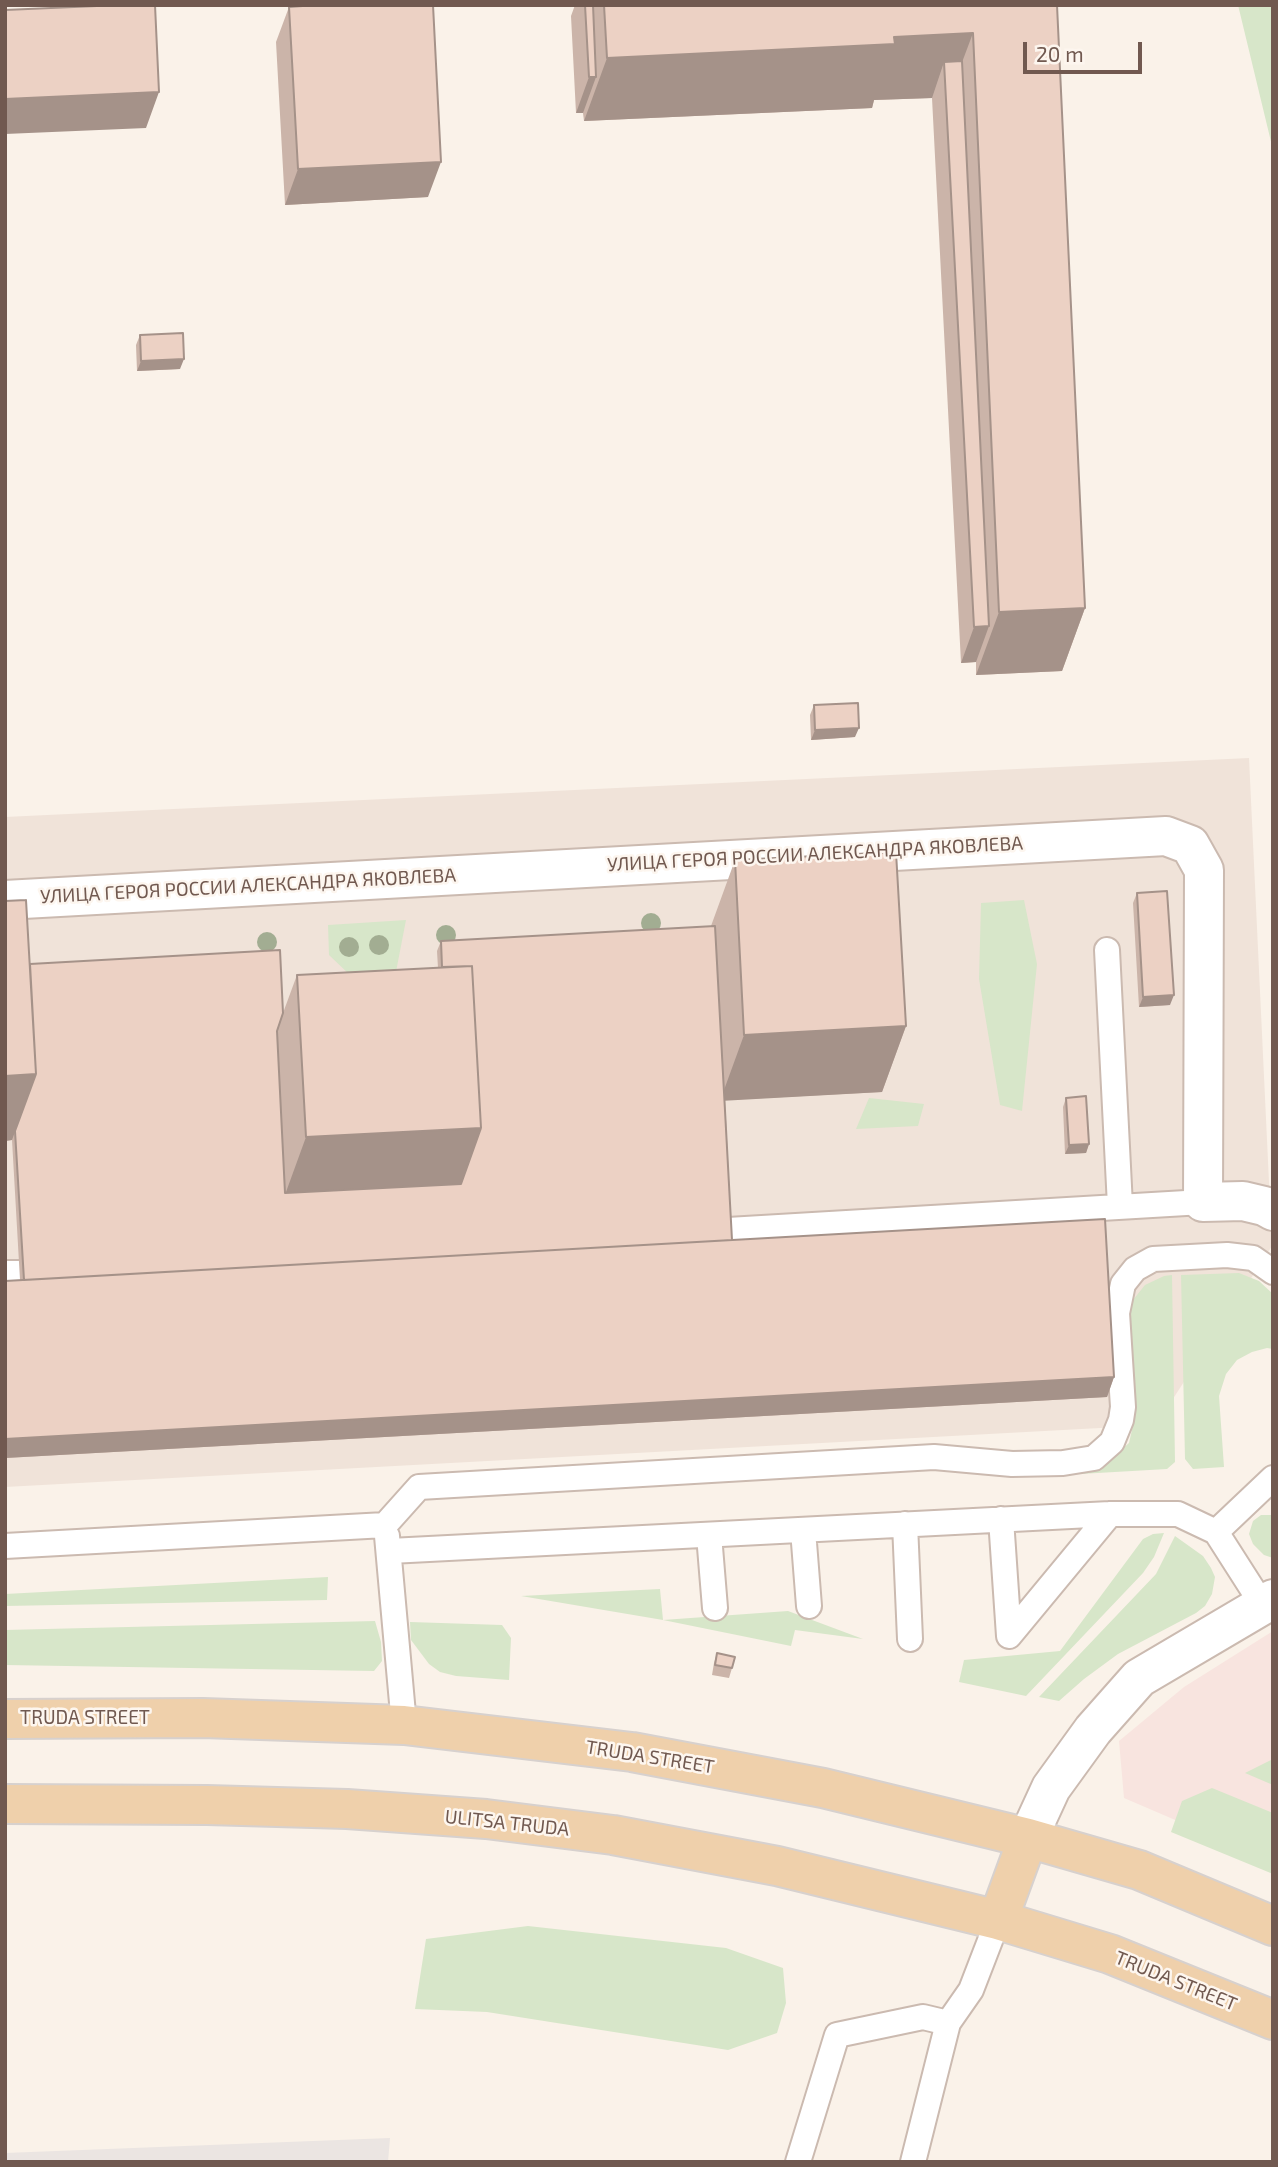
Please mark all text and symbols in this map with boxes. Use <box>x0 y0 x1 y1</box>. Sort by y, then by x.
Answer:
scale bar <box>1026 28 1145 72</box>
text: 20 m <box>1036 41 1084 66</box>
street label: УЛИЦА ГЕРОЯ РОССИИ АЛЕКСАНДРА ЯКОВЛЕВА <box>606 832 1024 876</box>
street label: УЛИЦА ГЕРОЯ РОССИИ АЛЕКСАНДРА ЯКОВЛЕВА <box>39 864 457 908</box>
street label: TRUDA STREET <box>20 1707 150 1729</box>
street label: TRUDA STREET <box>584 1736 716 1778</box>
street label: ULITSA TRUDA <box>444 1805 570 1841</box>
street label: TRUDA STREET <box>1112 1946 1240 2016</box>

